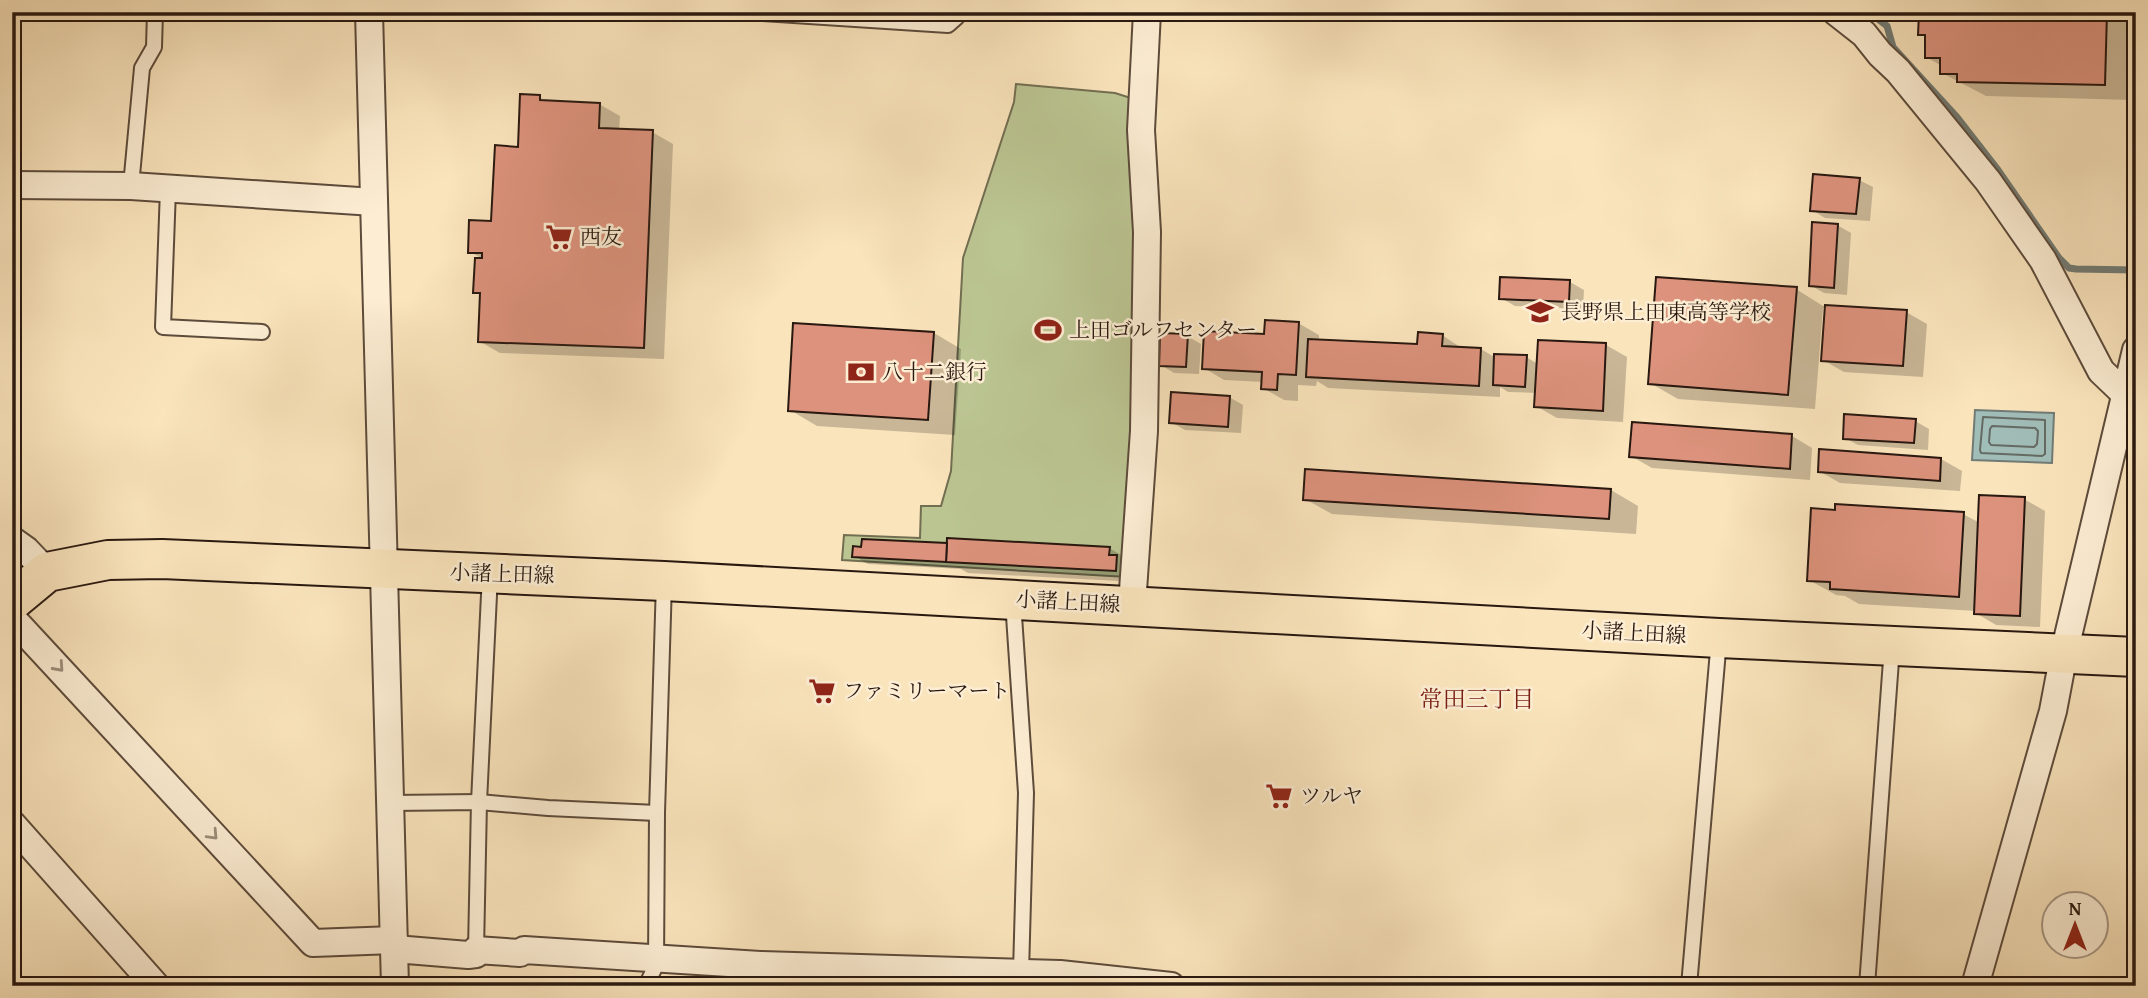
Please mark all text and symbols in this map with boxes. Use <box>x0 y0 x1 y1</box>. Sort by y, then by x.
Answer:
place label: 西友 <box>580 221 622 252</box>
supermarket icon: 西友 <box>544 222 574 252</box>
place label: 長野県上田東高等学校 <box>1561 296 1771 327</box>
school or university icon: 長野県上田東高等学校 <box>1525 297 1555 327</box>
place label: 上田ゴルフセンター <box>1069 314 1257 345</box>
sports icon: 上田ゴルフセンター <box>1033 315 1063 345</box>
place label: 八十二銀行 <box>882 356 987 387</box>
bank icon: 八十二銀行 <box>846 357 876 387</box>
street label: 小諸上田線 <box>449 556 555 591</box>
street label: 小諸上田線 <box>1015 583 1121 620</box>
street label: 小諸上田線 <box>1581 614 1687 651</box>
one-way arrow <box>51 659 64 672</box>
place label: ファミリーマート <box>843 675 1011 706</box>
supermarket icon: ファミリーマート <box>807 676 837 706</box>
district label: 常田三丁目 <box>1420 682 1535 715</box>
place label: ツルヤ <box>1300 780 1363 811</box>
supermarket icon: ツルヤ <box>1264 781 1294 811</box>
one-way arrow <box>205 827 218 840</box>
north arrow <box>2039 890 2110 960</box>
text: N <box>2069 894 2082 922</box>

